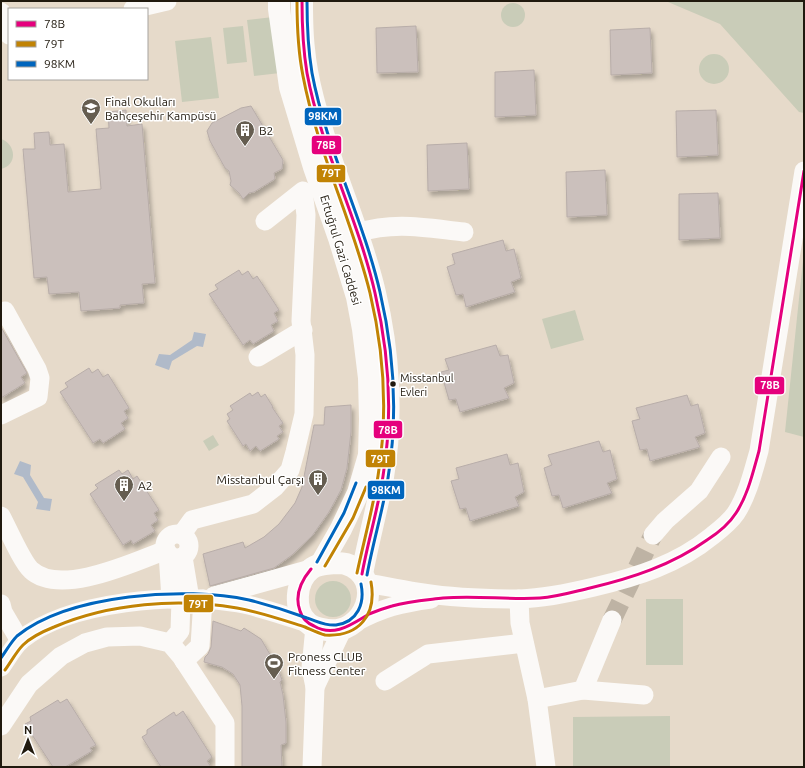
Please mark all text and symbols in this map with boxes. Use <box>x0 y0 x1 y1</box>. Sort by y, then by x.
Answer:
legend <box>8 8 148 80</box>
text: 78B <box>44 17 65 30</box>
text: 79T <box>44 37 65 50</box>
text: 98KM <box>44 57 75 70</box>
place label: Final Okulları Bahçeşehir Kampüsü <box>105 95 216 122</box>
school or university icon: Final Okulları Bahçeşehir Kampüsü <box>80 97 102 125</box>
line badge: 98KM <box>304 107 342 126</box>
text: 98KM <box>308 110 338 122</box>
building icon: B2 <box>234 119 256 147</box>
place label: B2 <box>259 124 273 137</box>
line badge: 78B <box>311 135 342 155</box>
text: 78B <box>316 139 336 151</box>
line badge: 79T <box>316 164 346 183</box>
text: 79T <box>321 167 341 179</box>
street label: Ertuğrul Gazi Caddesi <box>318 193 364 307</box>
place label: Misstanbul Evleri <box>400 372 454 398</box>
line badge: 78B <box>754 376 785 395</box>
marker: Misstanbul Evleri <box>388 379 398 389</box>
text: 78B <box>760 379 780 391</box>
line badge: 78B <box>373 420 403 439</box>
text: 78B <box>378 424 398 436</box>
line badge: 79T <box>365 449 396 468</box>
text: 79T <box>370 453 390 465</box>
building icon: Misstanbul Çarşı <box>307 468 329 496</box>
place label: Misstanbul Çarşı <box>217 473 304 486</box>
building icon: A2 <box>113 474 135 502</box>
place label: A2 <box>138 479 153 492</box>
line badge: 98KM <box>367 480 405 500</box>
text: 98KM <box>371 484 401 496</box>
line badge: 79T <box>183 594 214 613</box>
text: 79T <box>188 598 208 610</box>
place label: Proness CLUB Fitness Center <box>288 650 366 677</box>
sports icon: Proness CLUB Fitness Center <box>263 652 285 680</box>
north arrow <box>8 720 48 760</box>
text: N <box>24 724 32 736</box>

